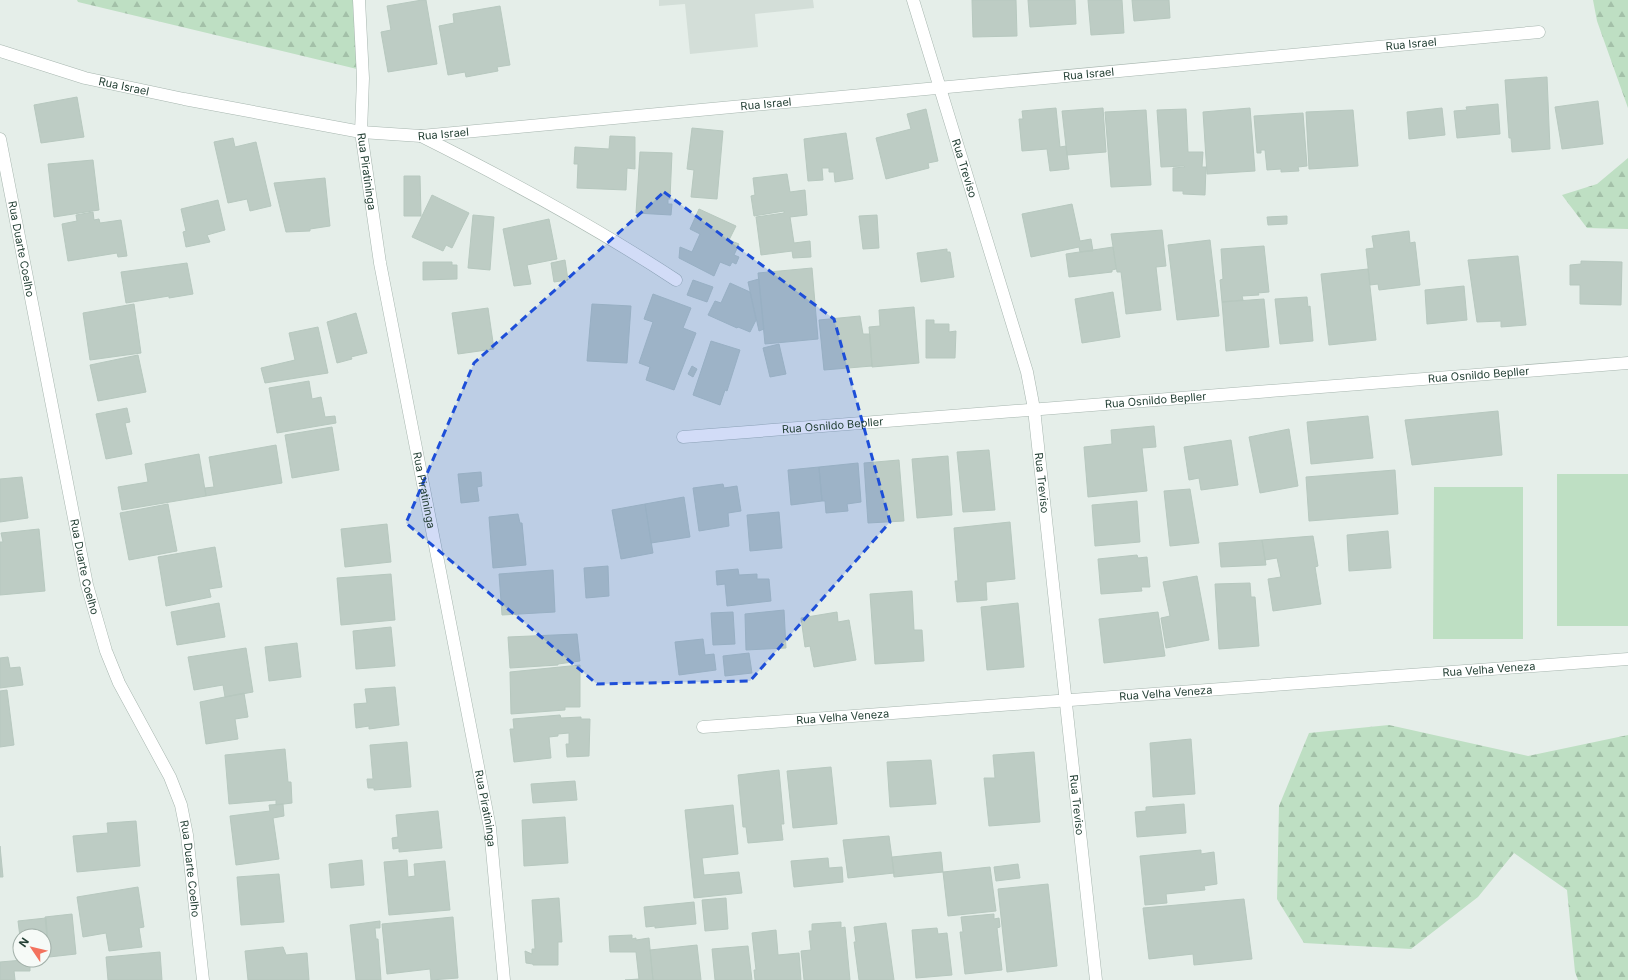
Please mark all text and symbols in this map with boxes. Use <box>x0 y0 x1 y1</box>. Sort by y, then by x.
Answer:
street label: Rua Israel <box>1385 35 1437 53</box>
street label: Rua Israel <box>1062 65 1115 83</box>
street label: Rua Israel <box>97 74 150 98</box>
street label: Rua Israel <box>740 95 792 113</box>
street label: Rua Israel <box>417 125 469 143</box>
street label: Rua Piratininga <box>354 132 379 211</box>
street label: Rua Treviso <box>949 137 980 200</box>
street label: Rua Duarte Coelho <box>5 200 38 299</box>
street label: Rua Osnildo Bepller <box>1427 364 1530 386</box>
street label: Rua Osnildo Bepller <box>1104 389 1207 411</box>
street label: Rua Osnildo Bepller <box>781 414 884 436</box>
street label: Rua Piratininga <box>410 451 439 530</box>
street label: Rua Treviso <box>1032 452 1052 514</box>
street label: Rua Duarte Coelho <box>67 518 102 617</box>
street label: Rua Velha Veneza <box>1442 659 1536 680</box>
street label: Rua Velha Veneza <box>1119 683 1213 703</box>
street label: Rua Velha Veneza <box>796 706 890 727</box>
street label: Rua Piratininga <box>472 769 499 847</box>
street label: Rua Treviso <box>1067 774 1087 836</box>
street label: Rua Duarte Coelho <box>177 819 203 918</box>
north arrow <box>12 928 52 968</box>
text: N <box>16 935 32 950</box>

